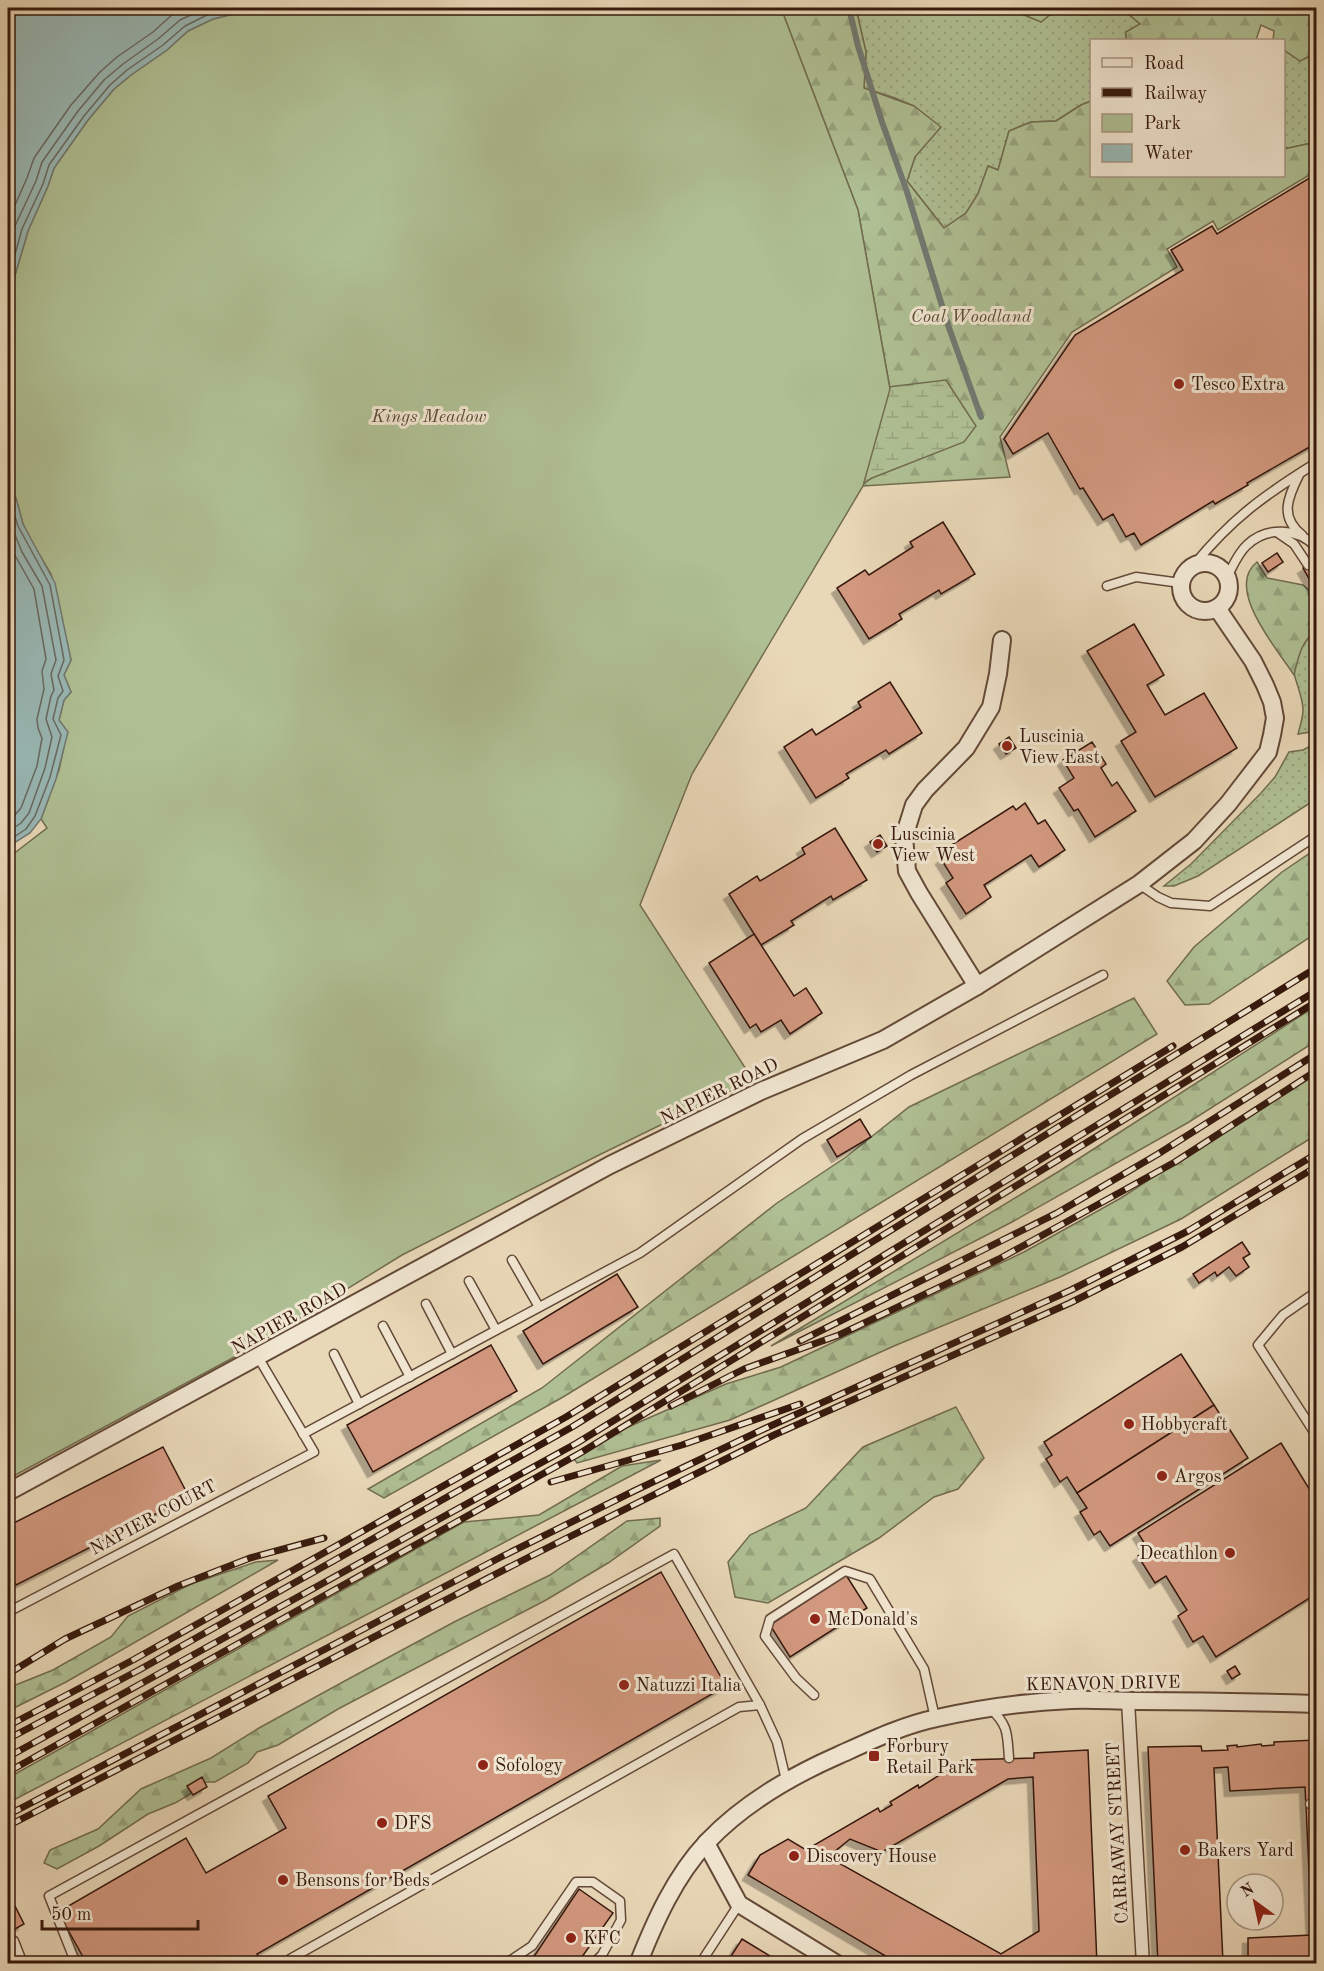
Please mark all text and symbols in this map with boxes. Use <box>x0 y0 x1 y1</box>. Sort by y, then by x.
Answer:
legend <box>1090 39 1285 177</box>
text: Road <box>1144 55 1184 73</box>
text: Railway <box>1144 85 1207 103</box>
text: Park <box>1144 115 1181 133</box>
text: Water <box>1144 145 1193 163</box>
park label: Coal Woodland <box>911 308 1032 326</box>
place label: Tesco Extra <box>1191 376 1285 394</box>
marker: Tesco Extra <box>1172 377 1186 391</box>
park label: Kings Meadow <box>370 408 487 426</box>
place label: Luscinia View East <box>1019 728 1100 767</box>
marker: Luscinia View East <box>1000 739 1014 753</box>
place label: Luscinia View West <box>890 826 975 865</box>
marker: Luscinia View West <box>871 837 885 851</box>
street label: NAPIER ROAD <box>658 1056 781 1128</box>
street label: NAPIER ROAD <box>229 1280 350 1358</box>
place label: Hobbycraft <box>1141 1416 1228 1434</box>
marker: Hobbycraft <box>1122 1417 1136 1431</box>
place label: Argos <box>1174 1468 1222 1486</box>
marker: Argos <box>1155 1469 1169 1483</box>
street label: NAPIER COURT <box>87 1477 220 1559</box>
place label: Decathlon <box>1139 1545 1218 1563</box>
marker: Decathlon <box>1223 1546 1237 1560</box>
place label: McDonald's <box>827 1611 918 1629</box>
marker: McDonald's <box>808 1612 822 1626</box>
street label: KENAVON DRIVE <box>1026 1674 1181 1694</box>
place label: Natuzzi Italia <box>636 1677 741 1695</box>
marker: Natuzzi Italia <box>617 1678 631 1692</box>
place label: Forbury Retail Park <box>886 1738 974 1777</box>
street label: CARRAWAY STREET <box>1104 1741 1132 1925</box>
marker: Forbury Retail Park <box>867 1749 881 1763</box>
place label: Sofology <box>495 1757 563 1775</box>
marker: Sofology <box>476 1758 490 1772</box>
place label: DFS <box>394 1815 431 1833</box>
marker: DFS <box>375 1816 389 1830</box>
place label: Bakers Yard <box>1197 1842 1294 1860</box>
marker: Bakers Yard <box>1178 1843 1192 1857</box>
place label: Discovery House <box>806 1848 936 1866</box>
marker: Discovery House <box>787 1849 801 1863</box>
place label: Bensons for Beds <box>295 1872 430 1890</box>
north arrow <box>1225 1872 1285 1932</box>
marker: Bensons for Beds <box>276 1873 290 1887</box>
text: N <box>1238 1881 1258 1901</box>
scale bar <box>42 1893 198 1931</box>
text: 50 m <box>51 1906 91 1924</box>
place label: KFC <box>583 1930 621 1948</box>
marker: KFC <box>564 1931 578 1945</box>

